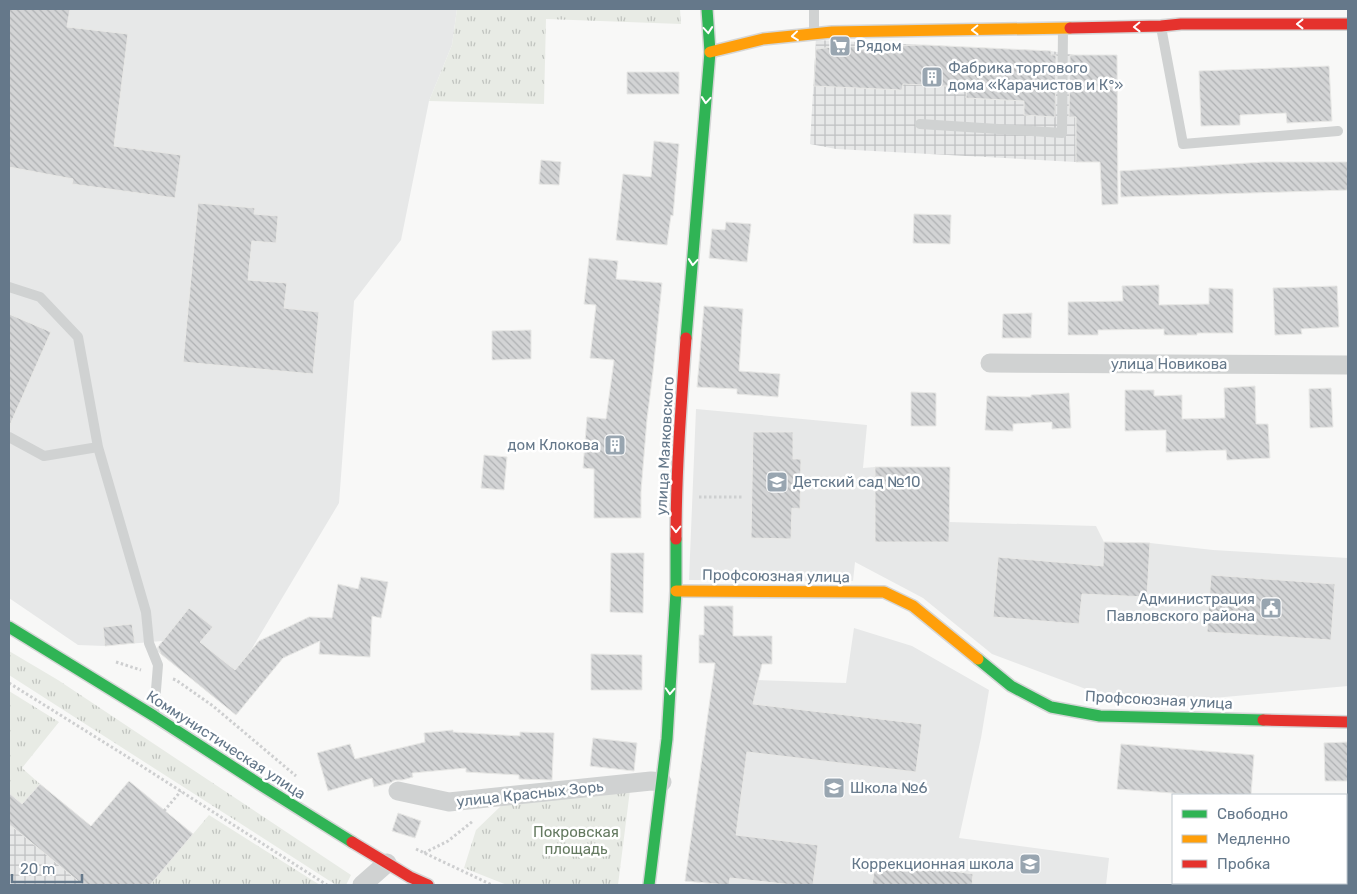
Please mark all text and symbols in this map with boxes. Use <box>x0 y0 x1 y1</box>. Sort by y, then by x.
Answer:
one-way arrow <box>1295 19 1303 29</box>
one-way arrow <box>1133 22 1140 32</box>
one-way arrow <box>970 25 978 35</box>
one-way arrow <box>703 26 714 34</box>
one-way arrow <box>791 30 799 41</box>
supermarket icon: Рядом <box>828 34 852 58</box>
place label: Рядом <box>856 37 902 55</box>
place label: Фабрика торгового дома «Карачистов и К°» <box>948 59 1123 94</box>
building icon: Фабрика торгового дома «Карачистов и К°» <box>920 65 944 89</box>
one-way arrow <box>701 96 712 104</box>
one-way arrow <box>687 258 698 266</box>
street label: улица Новикова <box>1111 355 1227 373</box>
street label: улица Маяковского <box>652 376 678 516</box>
building icon: дом Клокова <box>603 433 627 457</box>
place label: дом Клокова <box>508 436 599 454</box>
school or university icon: Детский сад №10 <box>765 470 789 494</box>
place label: Детский сад №10 <box>793 473 921 491</box>
one-way arrow <box>671 526 681 533</box>
street label: Профсоюзная улица <box>702 566 850 586</box>
place label: Администрация Павловского района <box>1106 590 1255 625</box>
public building icon: Администрация Павловского района <box>1259 596 1283 620</box>
street label: Коммунистическая улица <box>143 687 309 803</box>
one-way arrow <box>664 687 675 695</box>
street label: Профсоюзная улица <box>1085 687 1233 713</box>
school or university icon: Школа №6 <box>822 776 846 800</box>
street label: улица Красных Зорь <box>456 777 605 811</box>
place label: Школа №6 <box>850 779 928 797</box>
legend <box>1172 794 1347 884</box>
text: Свободно <box>1217 805 1288 823</box>
park label: Покровская площадь <box>533 823 619 858</box>
text: Медленно <box>1217 830 1290 848</box>
scale bar <box>12 852 82 884</box>
school or university icon: Коррекционная школа <box>1018 852 1042 876</box>
place label: Коррекционная школа <box>852 855 1014 873</box>
text: Пробка <box>1217 855 1270 873</box>
text: 20 m <box>20 860 55 878</box>

